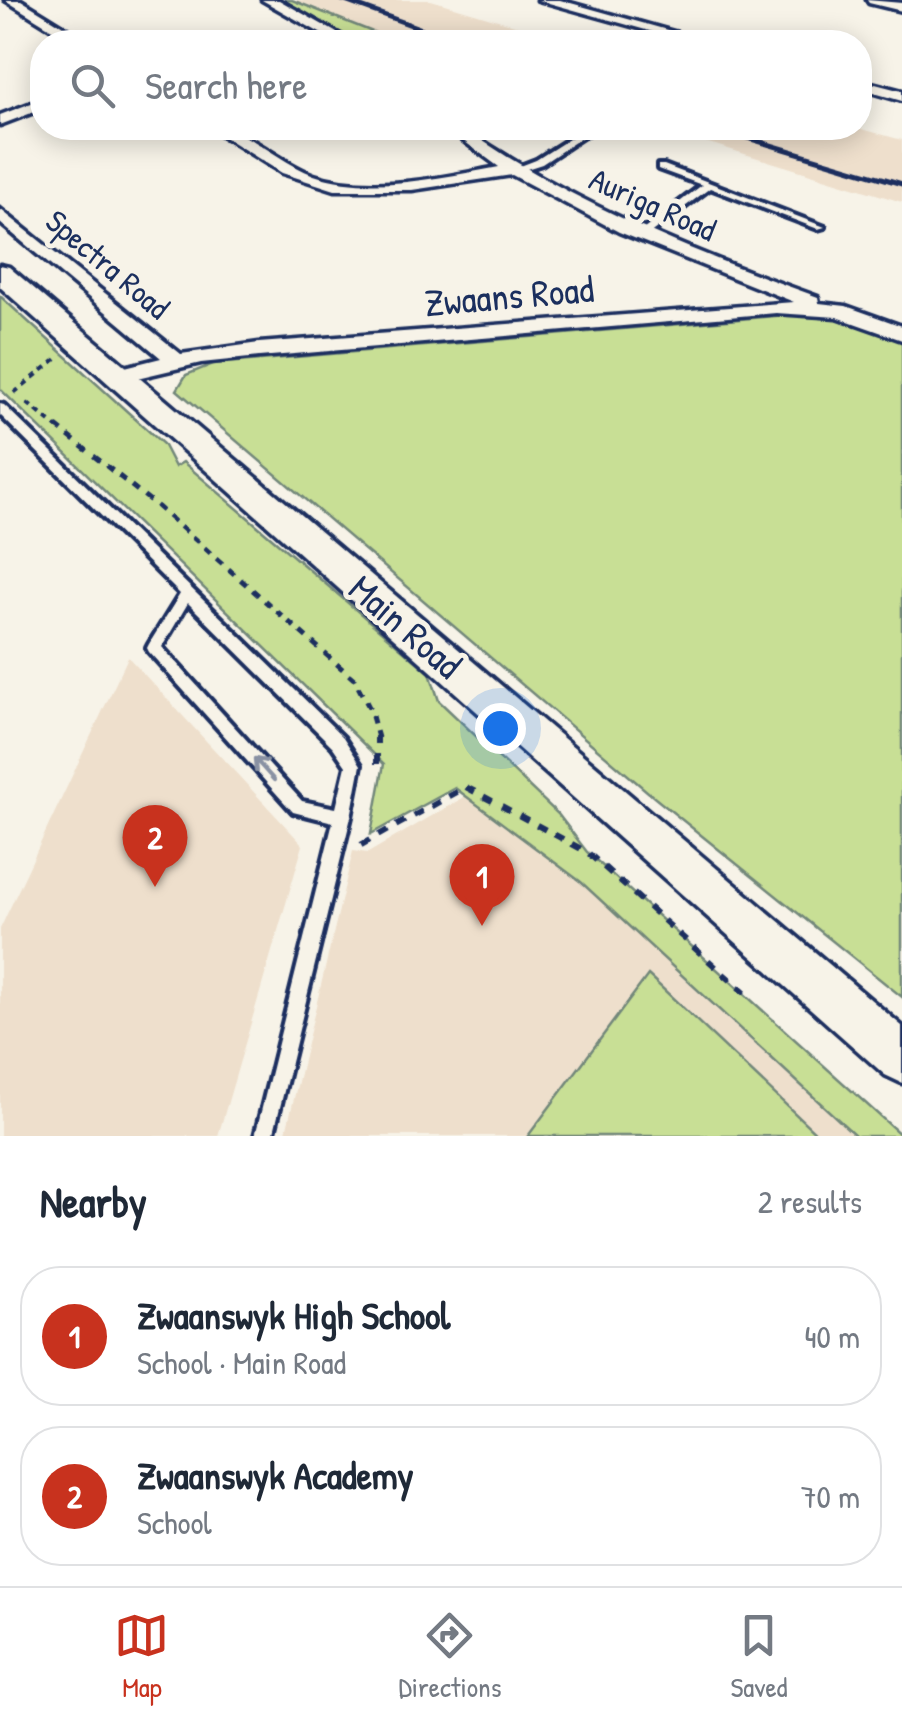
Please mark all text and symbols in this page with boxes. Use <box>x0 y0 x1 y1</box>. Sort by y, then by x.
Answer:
search box <box>30 30 872 140</box>
icon: search <box>65 58 120 113</box>
text: Search here <box>145 59 307 111</box>
street label: Auriga Road <box>583 157 723 251</box>
street label: Spectra Road <box>37 200 179 328</box>
street label: Zwaans Road <box>422 262 596 328</box>
street label: Main Road <box>338 562 474 690</box>
your location <box>475 703 526 754</box>
one-way arrow <box>253 757 276 782</box>
pin: 2 <box>122 804 188 887</box>
pin: 1 <box>450 844 514 926</box>
text: Nearby <box>40 1173 147 1230</box>
text: 2 results <box>758 1180 862 1223</box>
text: Zwaanswyk High School <box>137 1289 450 1341</box>
text: 1 <box>69 1315 80 1358</box>
text: 40 m <box>805 1315 860 1358</box>
text: School · Main Road <box>137 1341 346 1384</box>
text: Zwaanswyk Academy <box>137 1449 414 1501</box>
text: 2 <box>67 1475 82 1518</box>
text: 70 m <box>801 1475 860 1518</box>
text: School <box>137 1501 212 1544</box>
tab: Map <box>114 1608 169 1706</box>
tab: Directions <box>398 1608 501 1706</box>
tab: Saved <box>730 1608 788 1706</box>

